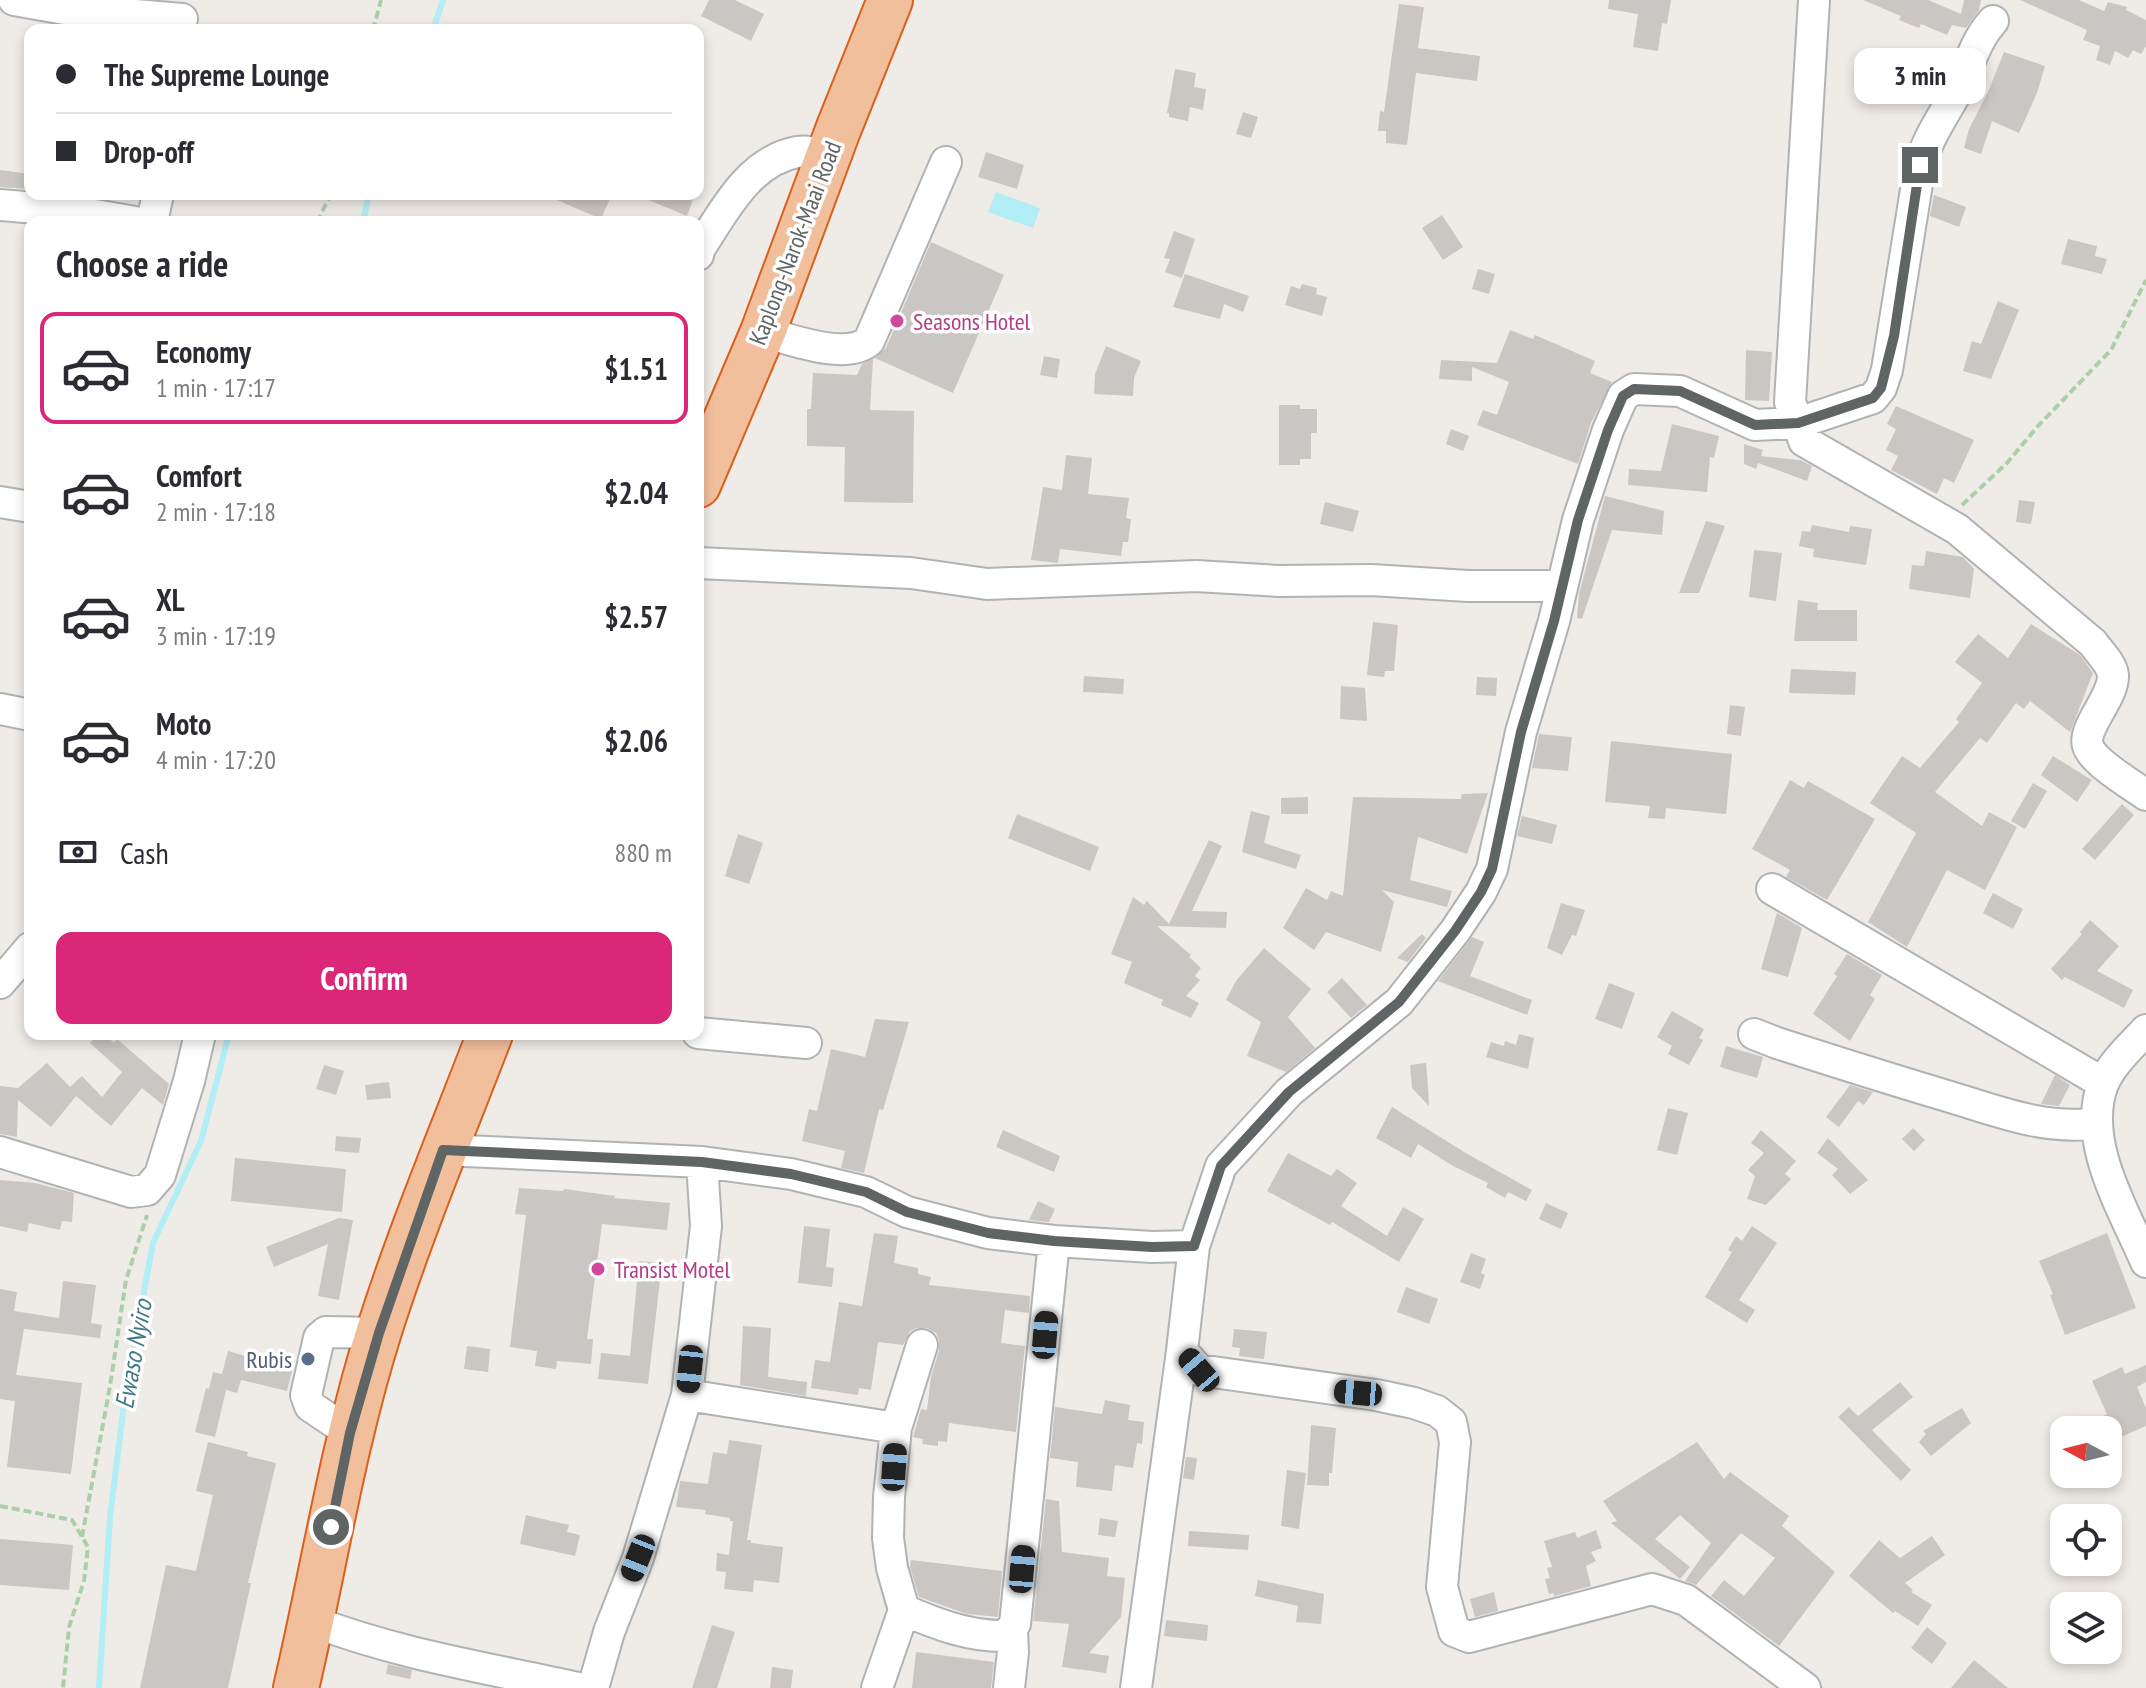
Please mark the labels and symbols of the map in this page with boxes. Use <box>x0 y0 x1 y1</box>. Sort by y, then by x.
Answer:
callout: 3 min <box>1854 49 1986 105</box>
street label: Kaplong-Narok-Maai Road <box>742 137 848 349</box>
route end <box>1902 147 1938 183</box>
place label: Seasons Hotel <box>913 306 1031 337</box>
marker: Seasons Hotel <box>888 312 906 330</box>
place label: Transist Motel <box>614 1254 730 1285</box>
marker: Transist Motel <box>589 1260 607 1278</box>
water label: Ewaso Nyiro <box>107 1295 159 1411</box>
car <box>1031 1310 1059 1360</box>
place label: Rubis <box>246 1344 292 1375</box>
car <box>676 1344 704 1394</box>
car <box>1174 1344 1224 1396</box>
marker: Rubis <box>299 1350 317 1368</box>
car <box>1333 1379 1383 1407</box>
north arrow <box>2050 1416 2122 1488</box>
car <box>880 1442 908 1492</box>
route start <box>313 1509 349 1545</box>
car <box>618 1531 658 1585</box>
car <box>1008 1544 1036 1594</box>

